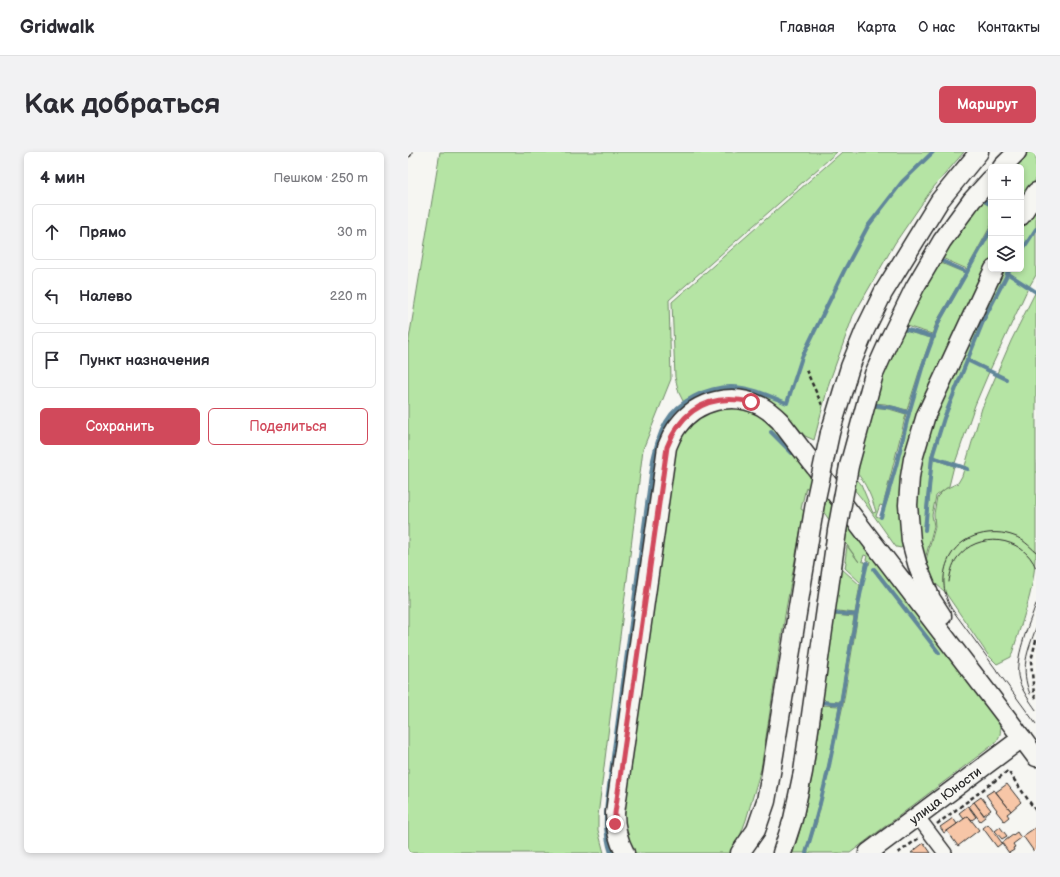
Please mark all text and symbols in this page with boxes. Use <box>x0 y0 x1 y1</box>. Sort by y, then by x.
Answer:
text: Gridwalk <box>20 16 95 39</box>
text: Главная <box>780 19 835 36</box>
text: Карта <box>857 19 896 36</box>
text: О нас <box>918 19 955 36</box>
text: Контакты <box>977 19 1040 36</box>
button: Маршрут <box>939 86 1036 123</box>
text: Как добраться <box>24 88 221 121</box>
map controls <box>988 164 1024 272</box>
button: + <box>988 164 1024 200</box>
text: 4 мин <box>40 168 85 188</box>
text: Пешком · 250 m <box>273 170 368 186</box>
button: − <box>988 200 1024 236</box>
icon: ahead <box>41 221 63 243</box>
text: Прямо <box>79 223 126 242</box>
text: 30 m <box>337 224 367 240</box>
button: layers <box>988 236 1024 272</box>
icon: left <box>41 285 63 307</box>
text: Налево <box>79 287 132 306</box>
text: 220 m <box>330 288 367 304</box>
icon: arrive <box>41 349 63 371</box>
text: Пункт назначения <box>79 351 210 370</box>
route start <box>742 393 760 411</box>
button: Сохранить <box>40 408 200 445</box>
button: Поделиться <box>208 408 368 445</box>
street label: улица Юности <box>906 764 985 828</box>
route end <box>606 815 624 833</box>

